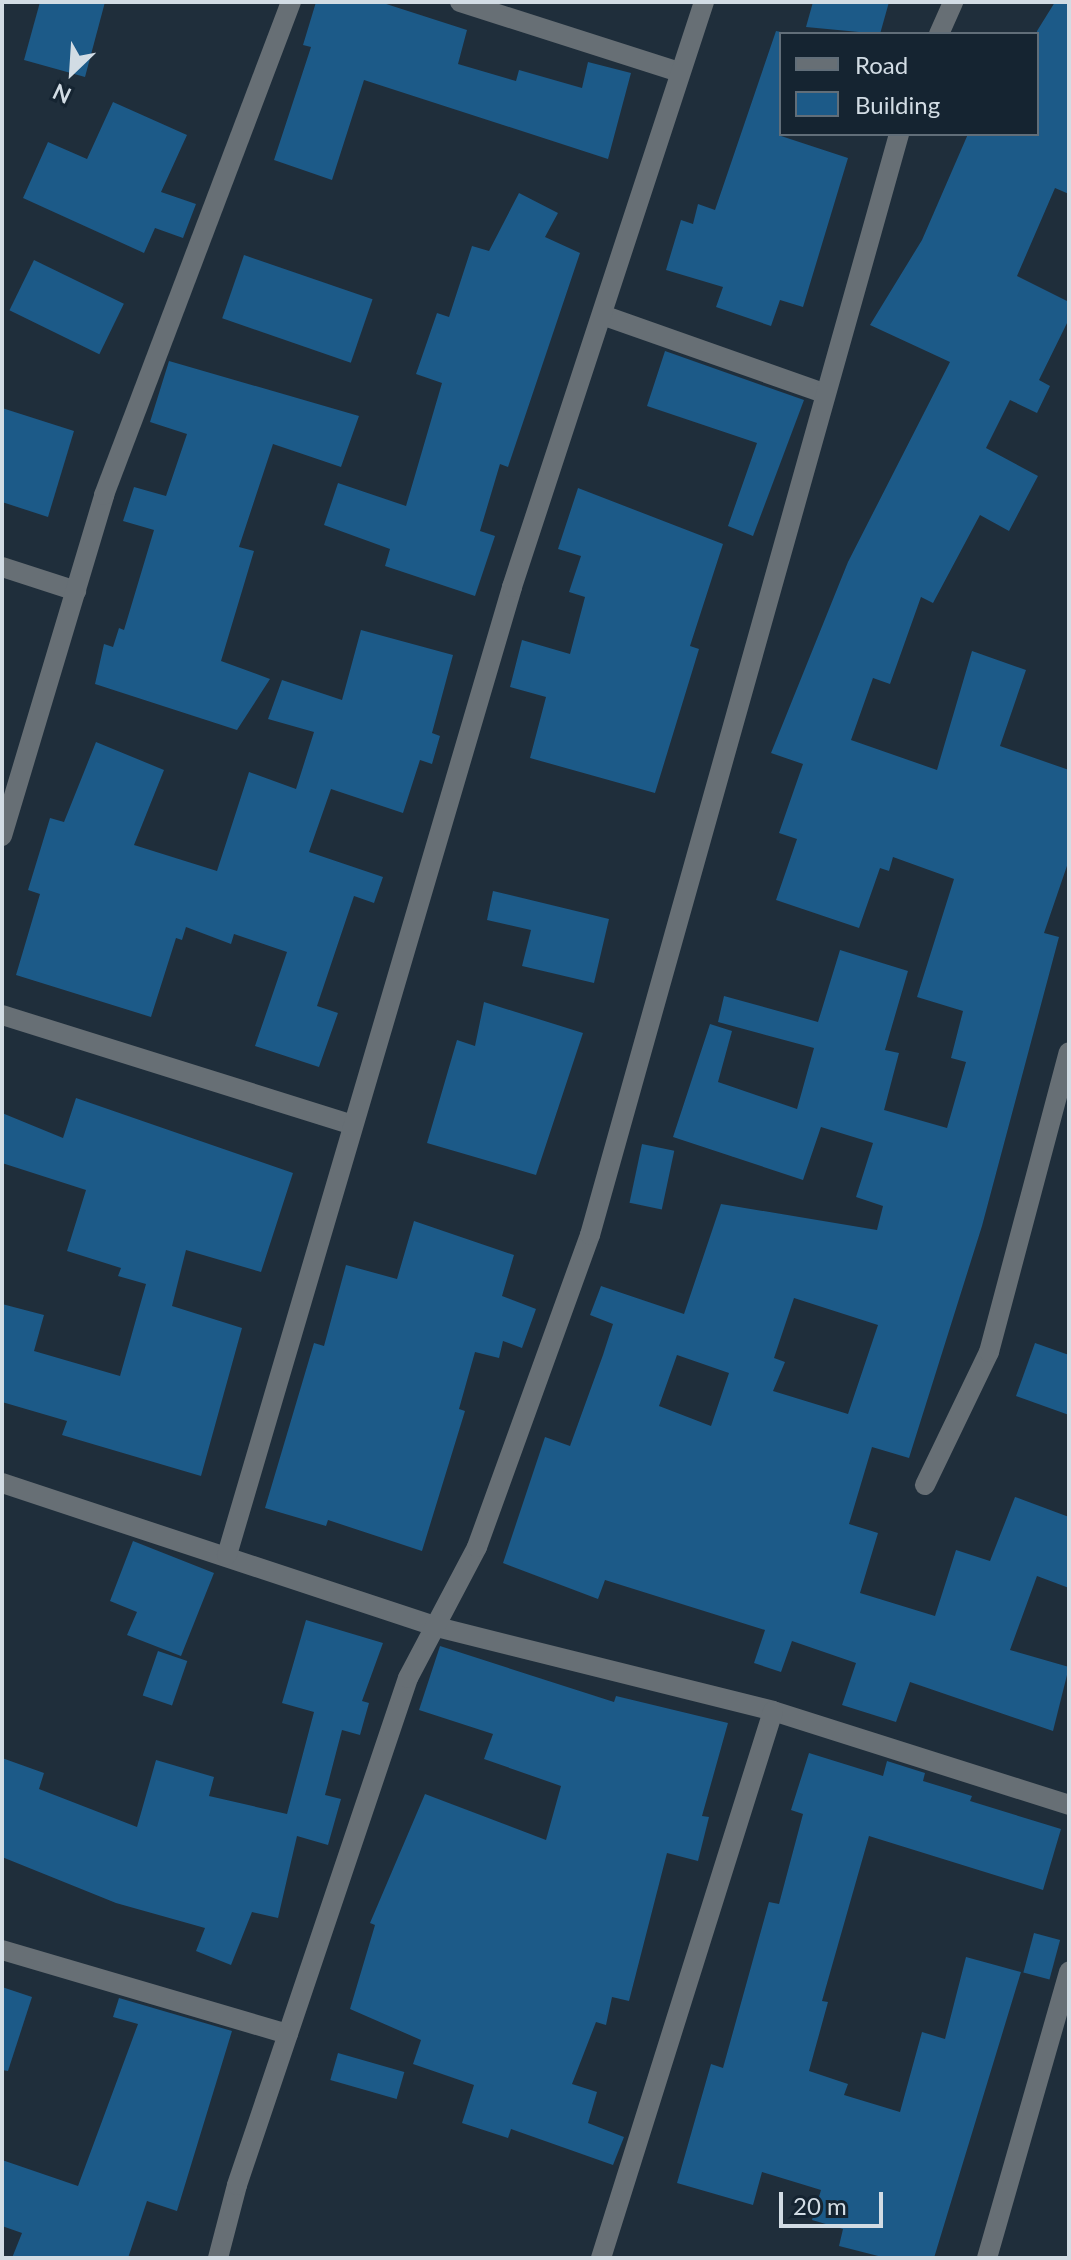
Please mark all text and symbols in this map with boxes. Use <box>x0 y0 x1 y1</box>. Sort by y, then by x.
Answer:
north arrow <box>32 32 112 112</box>
legend <box>779 32 1039 136</box>
text: Road <box>855 50 908 79</box>
text: N <box>48 78 75 110</box>
text: Building <box>855 90 940 119</box>
scale bar <box>783 2176 887 2226</box>
text: 20 m <box>793 2191 847 2220</box>

